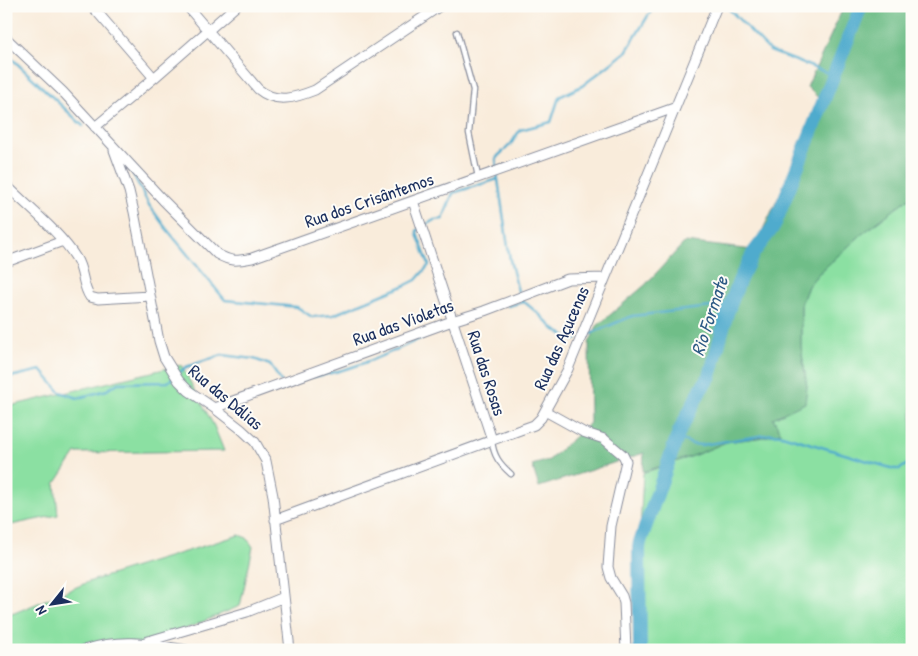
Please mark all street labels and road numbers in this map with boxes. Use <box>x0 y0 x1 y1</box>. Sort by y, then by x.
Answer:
street label: Rua dos Crisântemos <box>301 166 437 234</box>
street label: Rua das Açucenas <box>527 282 595 394</box>
street label: Rua das Violetas <box>349 292 457 352</box>
street label: Rua das Rosas <box>462 327 513 419</box>
street label: Rua das Dálias <box>183 358 269 436</box>

